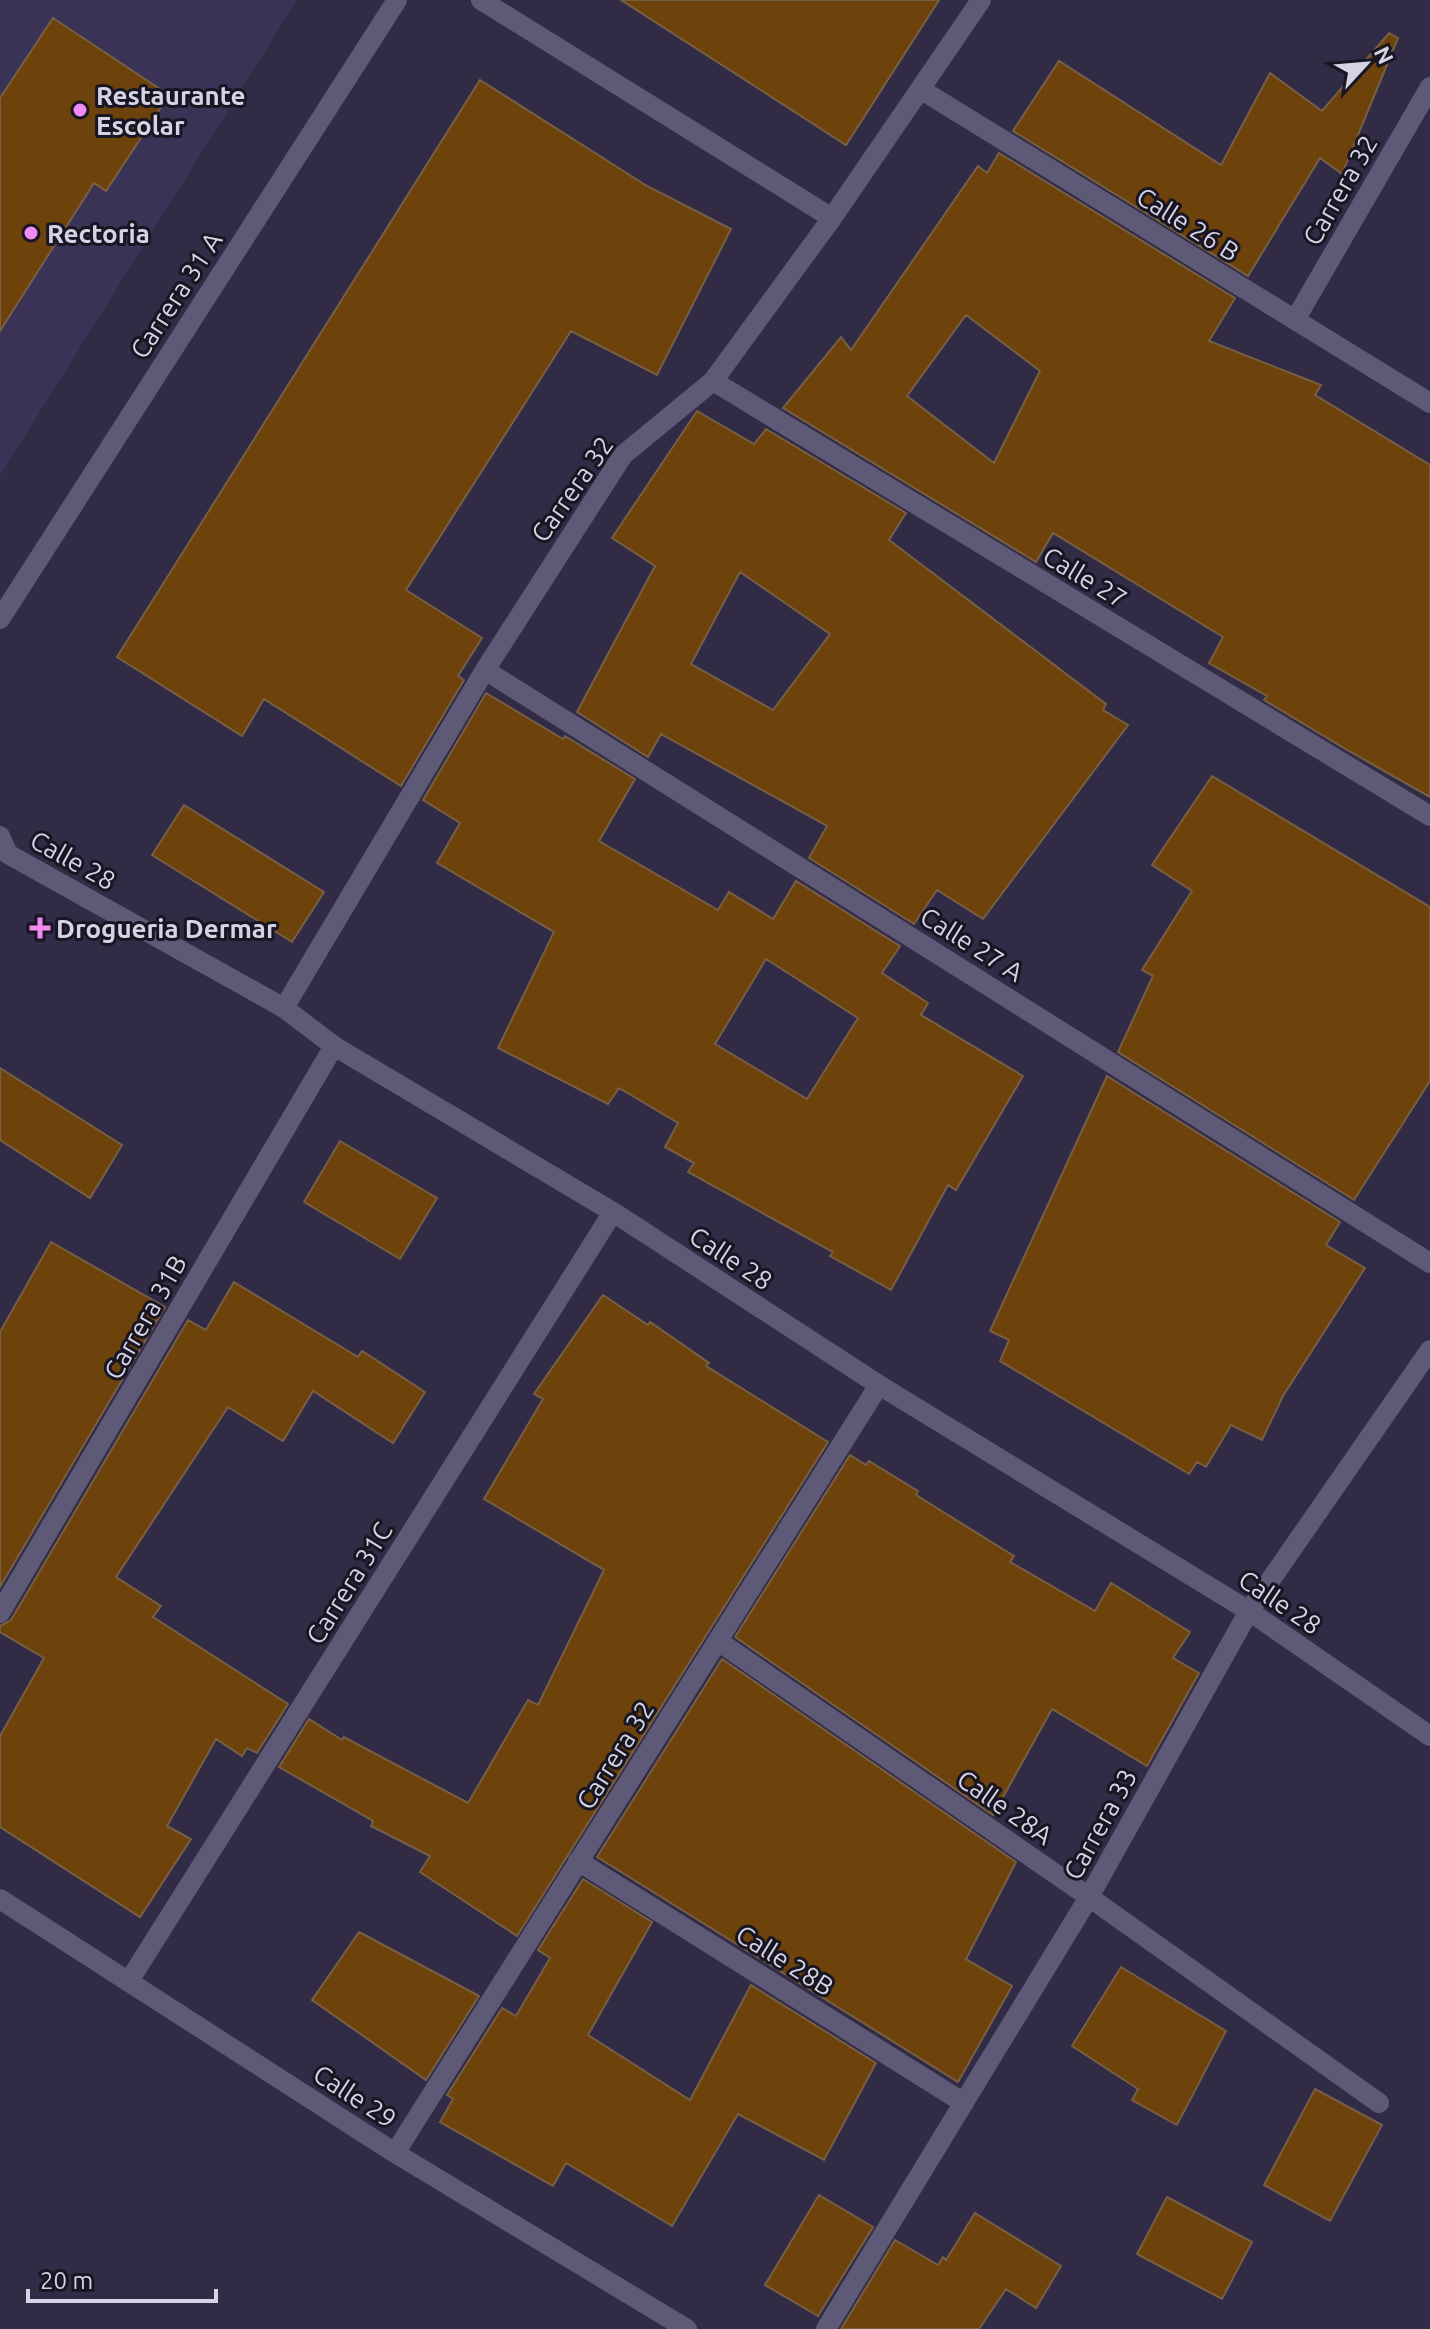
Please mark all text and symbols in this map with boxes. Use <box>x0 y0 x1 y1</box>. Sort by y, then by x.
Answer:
north arrow <box>1326 24 1406 104</box>
text: N <box>1370 42 1399 68</box>
place label: Restaurante Escolar <box>96 81 246 140</box>
marker: Restaurante Escolar <box>71 101 89 119</box>
street label: Carrera 32 <box>1297 130 1383 250</box>
street label: Calle 26 B <box>1132 181 1244 267</box>
place label: Rectoria <box>47 219 150 248</box>
marker: Rectoria <box>22 224 40 242</box>
street label: Carrera 31 A <box>124 226 228 364</box>
street label: Carrera 32 <box>525 431 619 547</box>
street label: Calle 27 <box>1038 541 1132 613</box>
street label: Calle 28 <box>25 825 121 895</box>
street label: Calle 27 A <box>915 901 1029 987</box>
place label: Drogueria Dermar <box>56 914 277 943</box>
marker: Drogueria Dermar <box>31 919 49 937</box>
street label: Calle 28 <box>684 1221 778 1295</box>
street label: Carrera 31B <box>98 1250 192 1384</box>
street label: Carrera 31C <box>300 1517 398 1649</box>
street label: Calle 28 <box>1234 1564 1326 1640</box>
street label: Carrera 32 <box>570 1696 660 1814</box>
street label: Calle 28A <box>952 1764 1058 1850</box>
street label: Carrera 33 <box>1058 1764 1142 1884</box>
street label: Calle 28B <box>731 1919 839 2001</box>
street label: Calle 29 <box>308 2059 402 2133</box>
scale bar <box>28 2253 216 2303</box>
text: 20 m <box>40 2267 93 2294</box>

